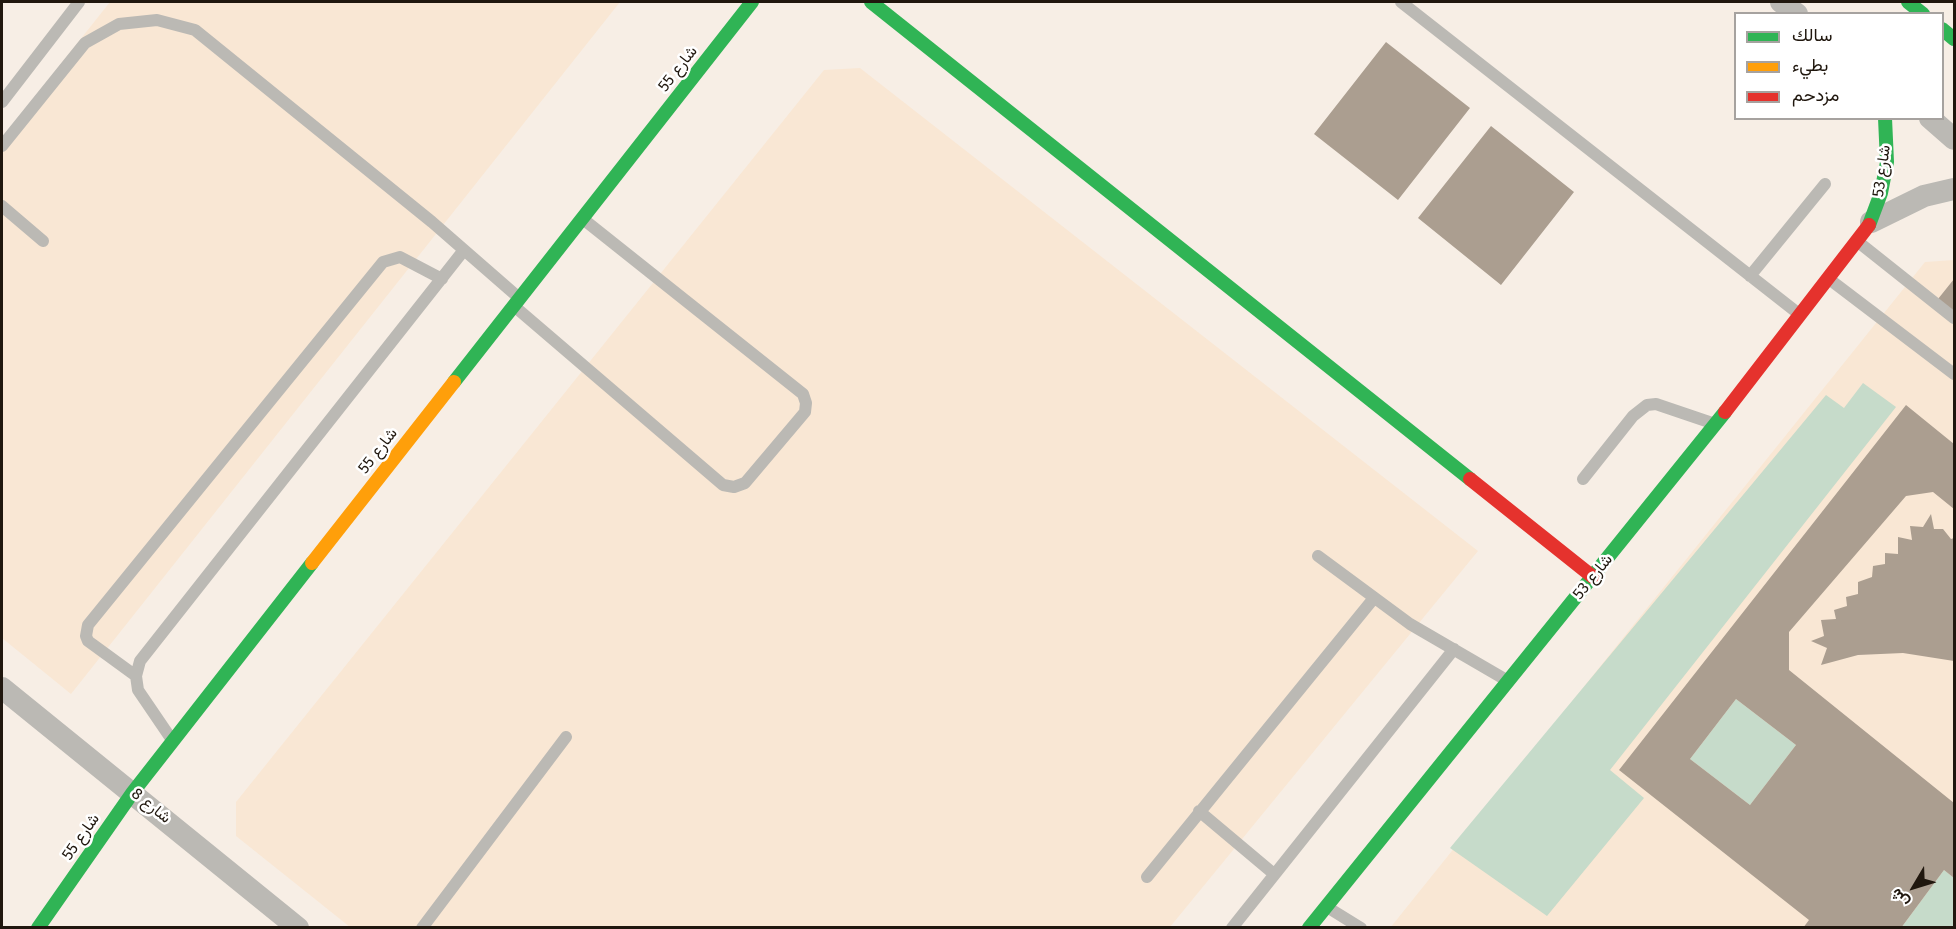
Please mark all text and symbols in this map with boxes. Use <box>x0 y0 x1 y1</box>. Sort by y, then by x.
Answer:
legend <box>1734 12 1944 120</box>
text: سالك <box>1792 24 1832 46</box>
street label: شارع 55 <box>654 42 702 96</box>
text: بطيء <box>1792 54 1828 76</box>
text: مزدحم <box>1792 84 1839 106</box>
street label: شارع 53 <box>1869 144 1895 198</box>
street label: شارع 55 <box>354 424 402 478</box>
street label: شارع 53 <box>1569 551 1617 603</box>
street label: شارع 8 <box>127 784 175 828</box>
street label: شارع 55 <box>58 810 104 864</box>
north arrow <box>1884 857 1944 917</box>
text: ش <box>1886 885 1913 912</box>

